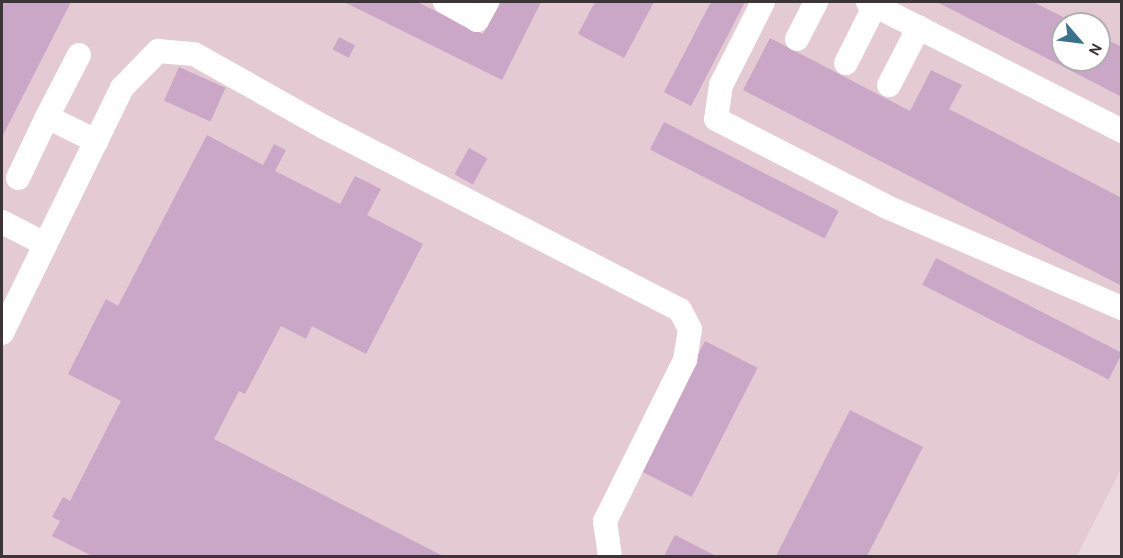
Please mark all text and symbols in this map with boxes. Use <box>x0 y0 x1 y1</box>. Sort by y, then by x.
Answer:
north arrow <box>1051 12 1111 72</box>
text: N <box>1084 40 1107 59</box>

